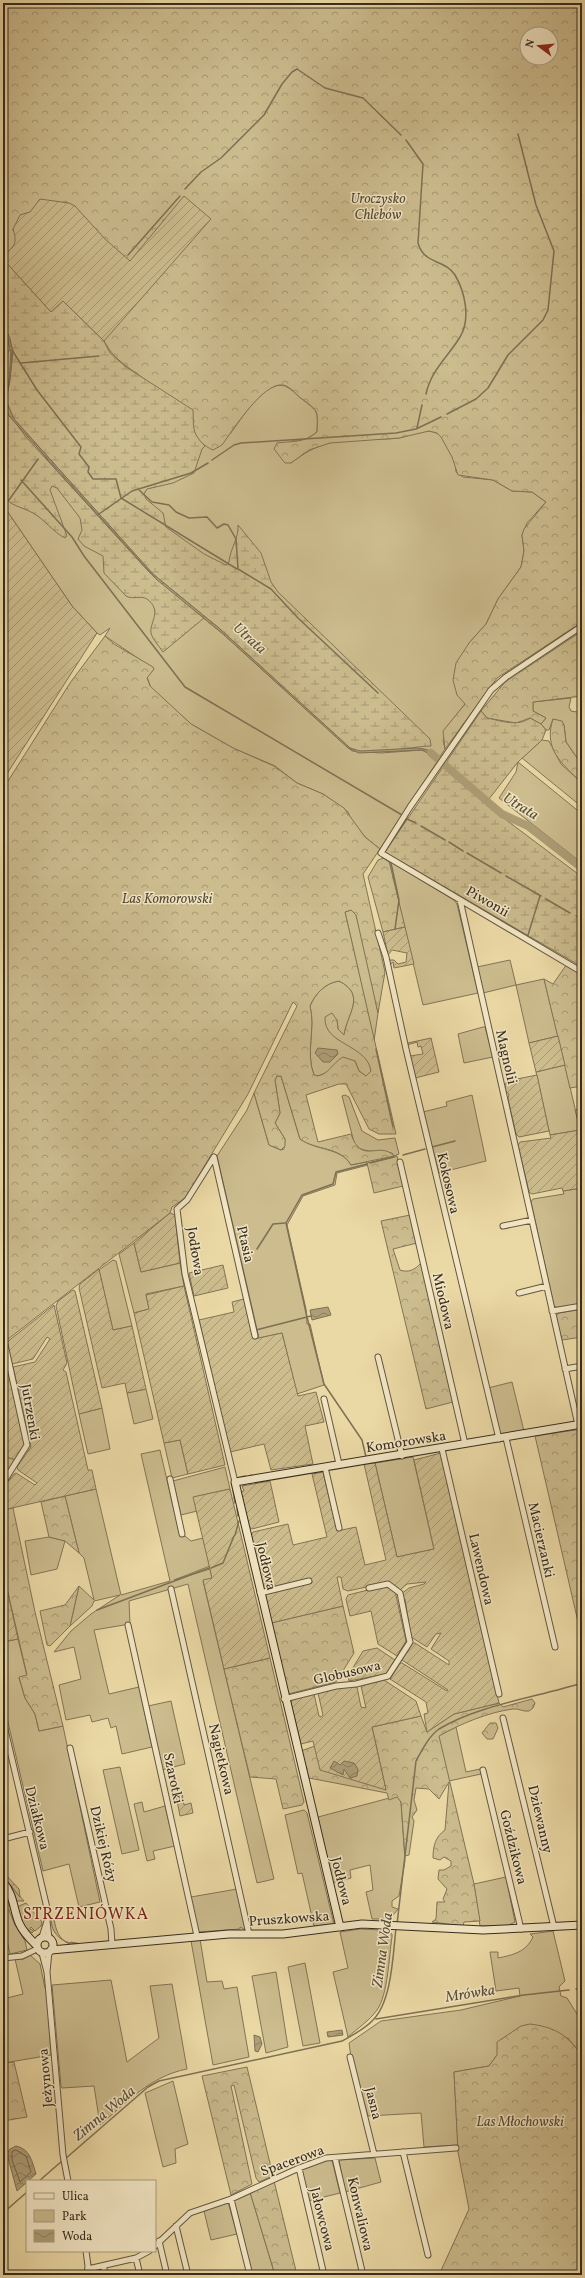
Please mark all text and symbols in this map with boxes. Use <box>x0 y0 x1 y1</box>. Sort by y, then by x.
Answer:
north arrow <box>519 26 559 66</box>
text: N <box>523 38 539 50</box>
park label: Uroczysko Chlebów <box>350 190 406 225</box>
water label: Utrata <box>228 618 270 660</box>
water label: Utrata <box>498 788 542 826</box>
street label: Piwonii <box>462 882 512 922</box>
park label: Las Komorowski <box>122 890 213 909</box>
street label: Magnolii <box>490 1028 521 1086</box>
street label: Kokosowa <box>431 1151 464 1216</box>
street label: Ptasia <box>231 1224 258 1265</box>
street label: Jodłowa <box>181 1225 208 1277</box>
street label: Miodowa <box>427 1271 458 1332</box>
street label: Jutrzenki <box>15 1382 44 1442</box>
street label: Komorowska <box>365 1427 448 1458</box>
street label: Macierzanki <box>523 1501 558 1580</box>
street label: Lawendowa <box>463 1532 498 1607</box>
street label: Jodłowa <box>251 1540 280 1592</box>
street label: Globusowa <box>312 1657 383 1690</box>
street label: Nagietkowa <box>203 1722 238 1797</box>
street label: Szarotki <box>158 1751 187 1806</box>
street label: Dziewanny <box>522 1783 557 1856</box>
street label: Działkowa <box>19 1784 54 1852</box>
street label: Dzikiej Róży <box>85 1804 121 1885</box>
street label: Goździkowa <box>494 1808 531 1887</box>
street label: Jodłowa <box>325 1855 356 1908</box>
district label: STRZENIÓWKA <box>23 1904 149 1926</box>
street label: Pruszkowska <box>248 1907 330 1932</box>
water label: Zimna Woda <box>368 1911 399 1990</box>
water label: Mrówka <box>443 1980 497 2009</box>
street label: Jeżynowa <box>34 2047 59 2108</box>
water label: Zimna Woda <box>69 2082 141 2147</box>
street label: Jasna <box>359 2085 386 2122</box>
park label: Las Młochowski <box>476 2113 564 2132</box>
street label: Spacerowa <box>258 2141 327 2182</box>
street label: Konwaliowa <box>342 2175 377 2253</box>
legend <box>26 2180 156 2252</box>
street label: Jałowcowa <box>304 2185 339 2253</box>
text: Ulica <box>62 2189 89 2205</box>
text: Park <box>62 2209 87 2225</box>
text: Woda <box>62 2229 92 2245</box>

